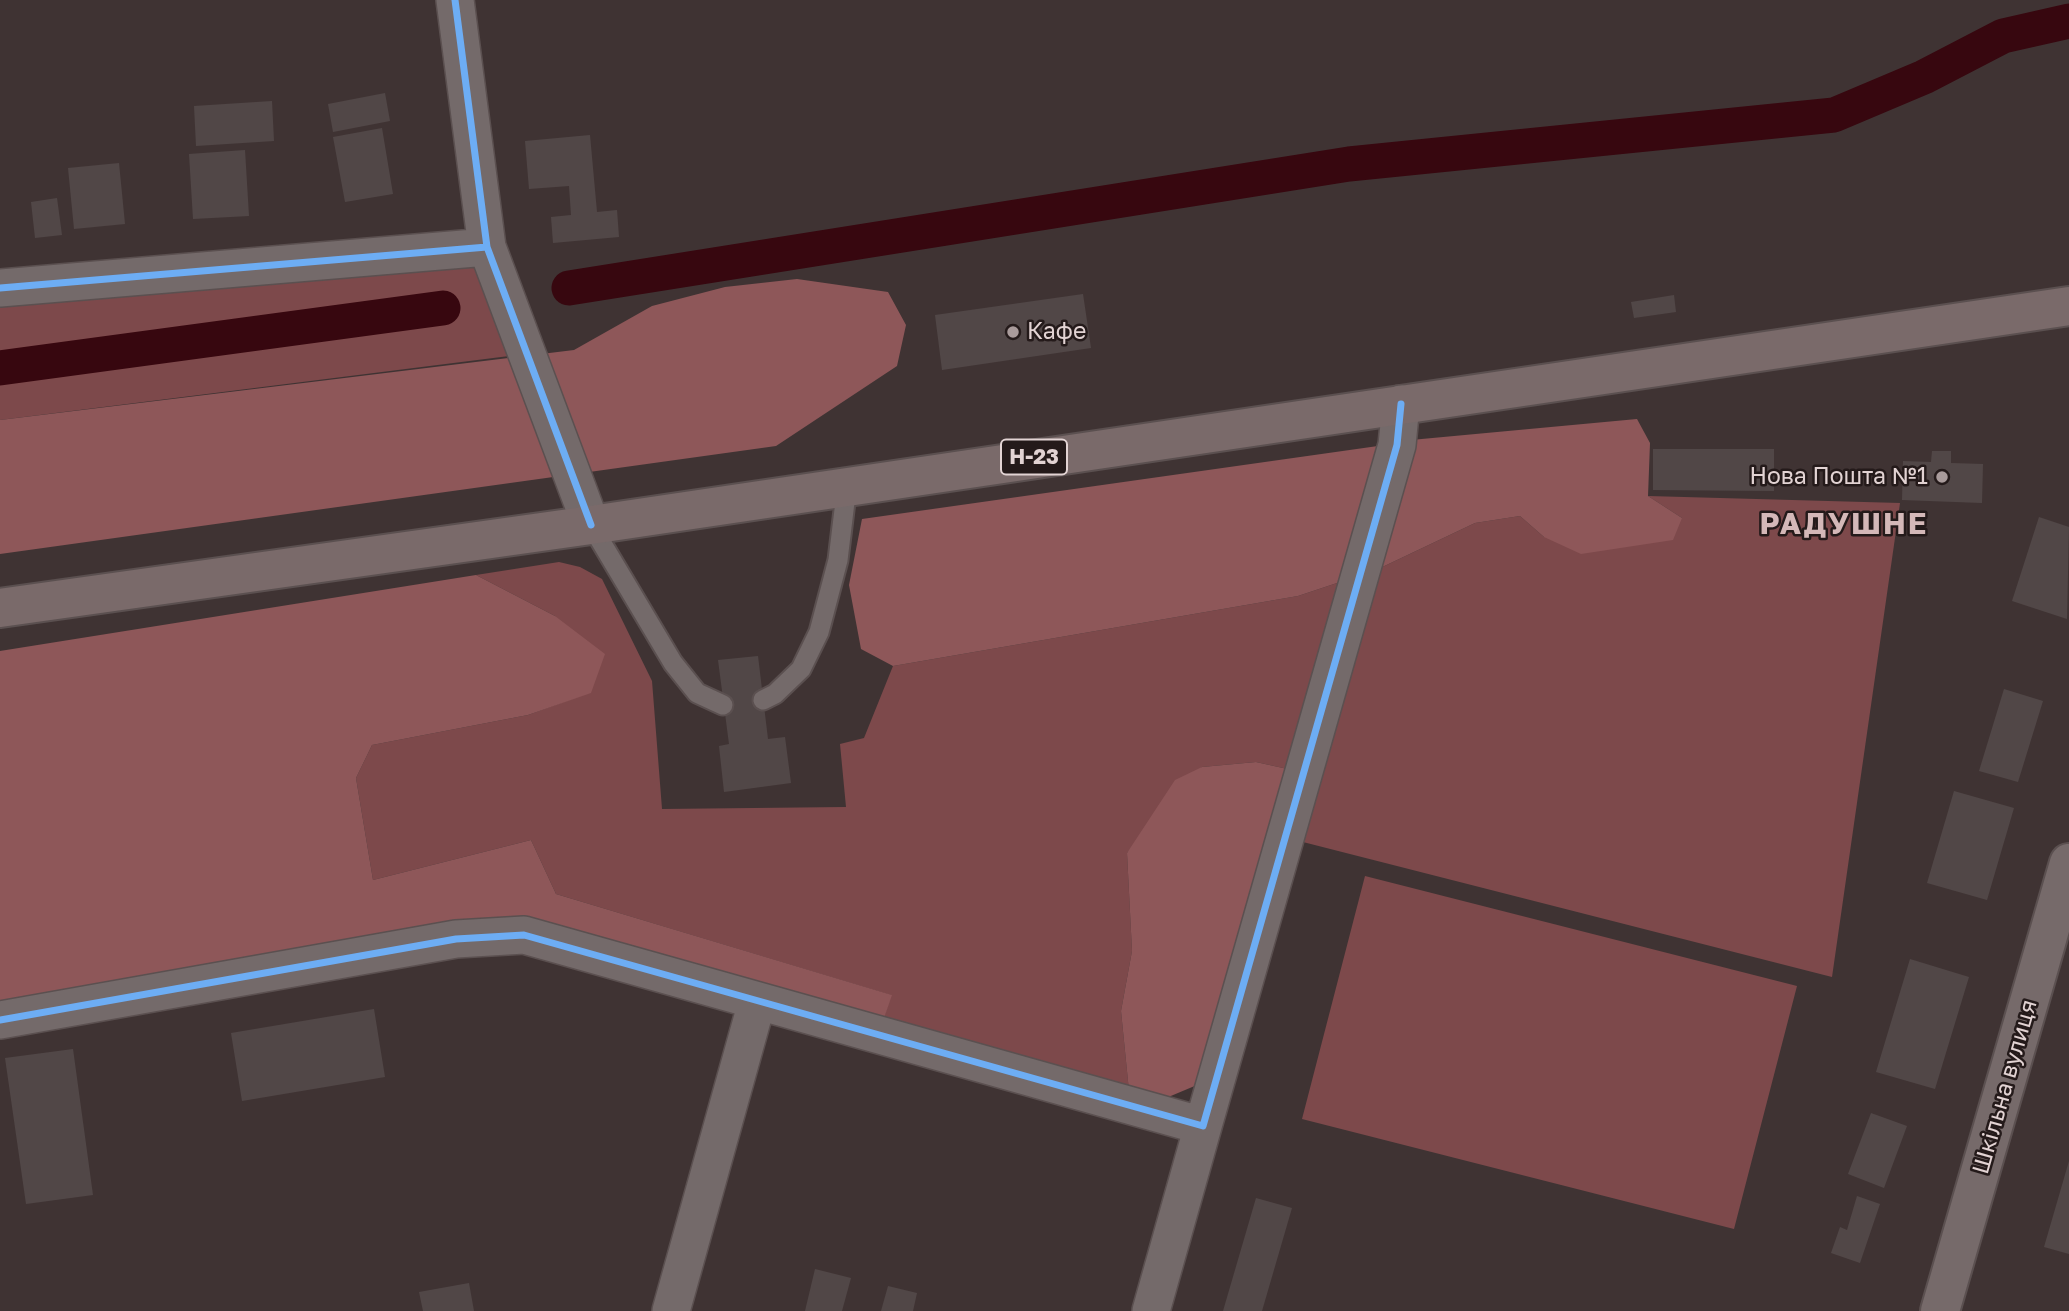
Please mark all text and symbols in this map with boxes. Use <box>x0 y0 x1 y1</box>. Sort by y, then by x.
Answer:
place label: Кафе <box>1027 318 1086 346</box>
marker: Кафе <box>1005 324 1021 340</box>
road number: Н-23 <box>1001 440 1067 475</box>
place label: Нова Пошта №1 <box>1749 463 1928 491</box>
marker: Нова Пошта №1 <box>1934 469 1950 485</box>
district label: РАДУШНЕ <box>1760 506 1928 542</box>
street label: Шкільна вулиця <box>1967 997 2043 1177</box>

